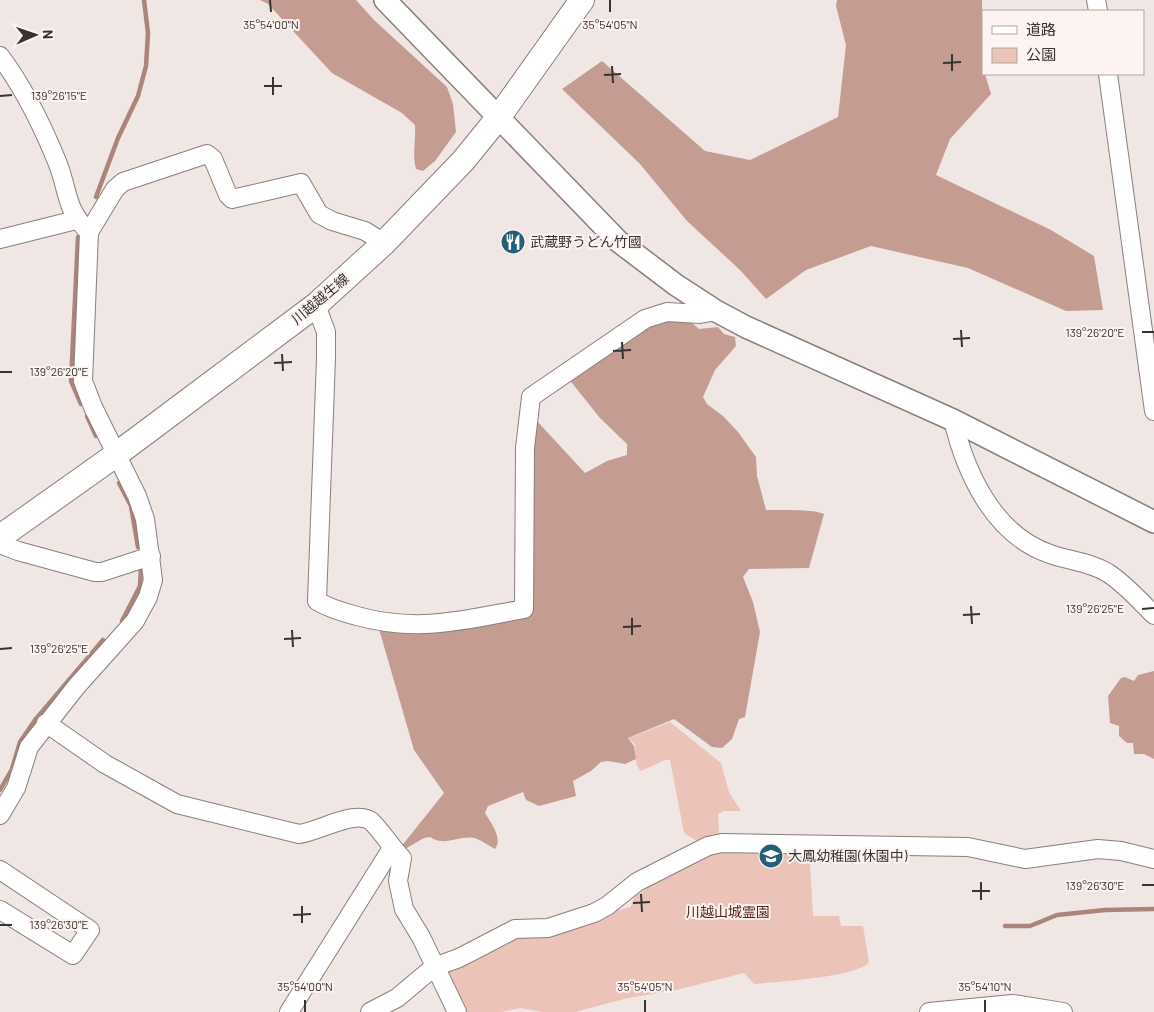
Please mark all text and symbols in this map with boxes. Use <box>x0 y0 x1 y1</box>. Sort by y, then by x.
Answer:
north arrow <box>10 10 60 60</box>
legend <box>982 10 1144 75</box>
text: 35°54'00"N <box>243 17 299 31</box>
text: 35°54'05"N <box>582 17 638 31</box>
text: 道路 <box>1026 20 1056 38</box>
text: N <box>40 30 57 39</box>
text: 公園 <box>1026 45 1056 63</box>
text: 139°26'15"E <box>31 88 87 102</box>
restaurant icon: 武蔵野うどん竹國 <box>500 229 526 255</box>
place label: 武蔵野うどん竹國 <box>530 233 642 250</box>
street label: 川越越生線 <box>287 270 352 328</box>
text: 139°26'20"E <box>1065 325 1125 339</box>
text: 139°26'20"E <box>29 364 89 378</box>
text: 139°26'25"E <box>1066 601 1124 615</box>
text: 139°26'25"E <box>30 641 88 655</box>
school or university icon: 大鳳幼稚園(休園中) <box>758 843 784 869</box>
place label: 大鳳幼稚園(休園中) <box>788 847 908 864</box>
text: 139°26'30"E <box>1066 878 1124 892</box>
park label: 川越山城霊園 <box>686 903 770 920</box>
text: 139°26'30"E <box>30 917 88 931</box>
text: 35°54'00"N <box>277 979 333 993</box>
text: 35°54'05"N <box>617 979 673 993</box>
text: 35°54'10"N <box>958 979 1012 993</box>

